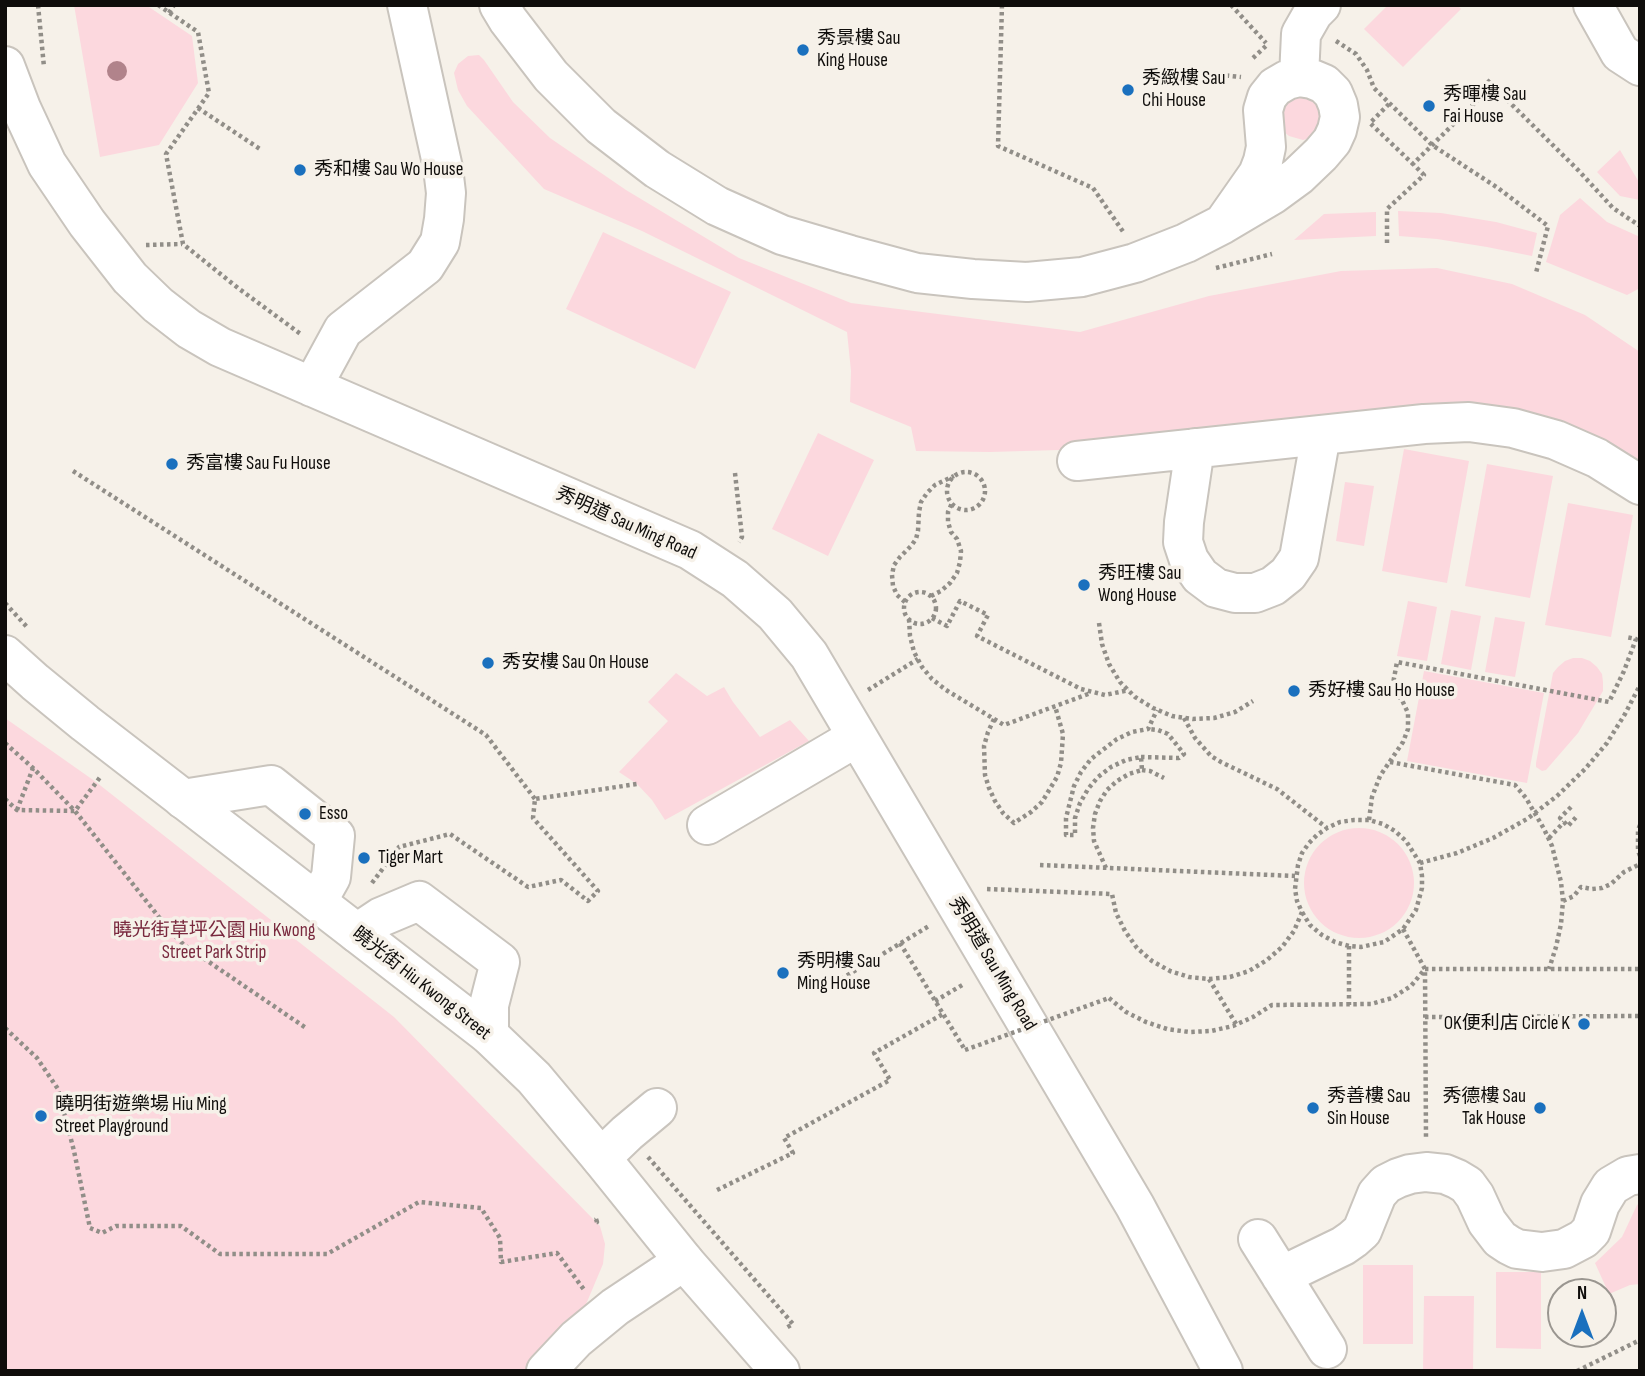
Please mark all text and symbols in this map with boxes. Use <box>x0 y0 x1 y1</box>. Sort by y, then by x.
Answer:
place label: 秀景樓 Sau King House <box>817 28 900 72</box>
marker: 秀景樓 Sau King House <box>795 42 811 58</box>
place label: 秀緻樓 Sau Chi House <box>1142 68 1225 112</box>
marker: 秀緻樓 Sau Chi House <box>1120 82 1136 98</box>
place label: 秀暉樓 Sau Fai House <box>1443 84 1526 128</box>
marker: 秀暉樓 Sau Fai House <box>1421 98 1437 114</box>
place label: 秀和樓 Sau Wo House <box>314 159 463 181</box>
marker: 秀和樓 Sau Wo House <box>292 162 308 178</box>
place label: 秀富樓 Sau Fu House <box>186 453 331 475</box>
marker: 秀富樓 Sau Fu House <box>164 456 180 472</box>
street label: 秀明道 Sau Ming Road <box>552 483 700 565</box>
place label: 秀旺樓 Sau Wong House <box>1098 563 1181 607</box>
marker: 秀旺樓 Sau Wong House <box>1076 577 1092 593</box>
place label: 秀安樓 Sau On House <box>502 652 649 674</box>
marker: 秀安樓 Sau On House <box>480 655 496 671</box>
place label: 秀好樓 Sau Ho House <box>1308 680 1455 702</box>
marker: 秀好樓 Sau Ho House <box>1286 683 1302 699</box>
place label: Esso <box>319 803 348 825</box>
marker: Esso <box>297 806 313 822</box>
place label: Tiger Mart <box>378 847 443 869</box>
marker: Tiger Mart <box>356 850 372 866</box>
street label: 秀明道 Sau Ming Road <box>943 893 1041 1035</box>
park label: 曉光街草坪公園 Hiu Kwong Street Park Strip <box>113 920 315 964</box>
street label: 曉光街 Hiu Kwong Street <box>347 923 495 1045</box>
place label: 秀明樓 Sau Ming House <box>797 951 880 995</box>
marker: 秀明樓 Sau Ming House <box>775 965 791 981</box>
place label: OK便利店 Circle K <box>1444 1013 1570 1035</box>
marker: OK便利店 Circle K <box>1576 1016 1592 1032</box>
place label: 秀善樓 Sau Sin House <box>1327 1086 1410 1130</box>
place label: 秀德樓 Sau Tak House <box>1443 1086 1526 1130</box>
place label: 曉明街遊樂場 Hiu Ming Street Playground <box>55 1094 227 1138</box>
marker: 秀善樓 Sau Sin House <box>1305 1100 1321 1116</box>
marker: 秀德樓 Sau Tak House <box>1532 1100 1548 1116</box>
marker: 曉明街遊樂場 Hiu Ming Street Playground <box>33 1108 49 1124</box>
north arrow <box>1547 1278 1617 1348</box>
text: N <box>1577 1282 1587 1305</box>

